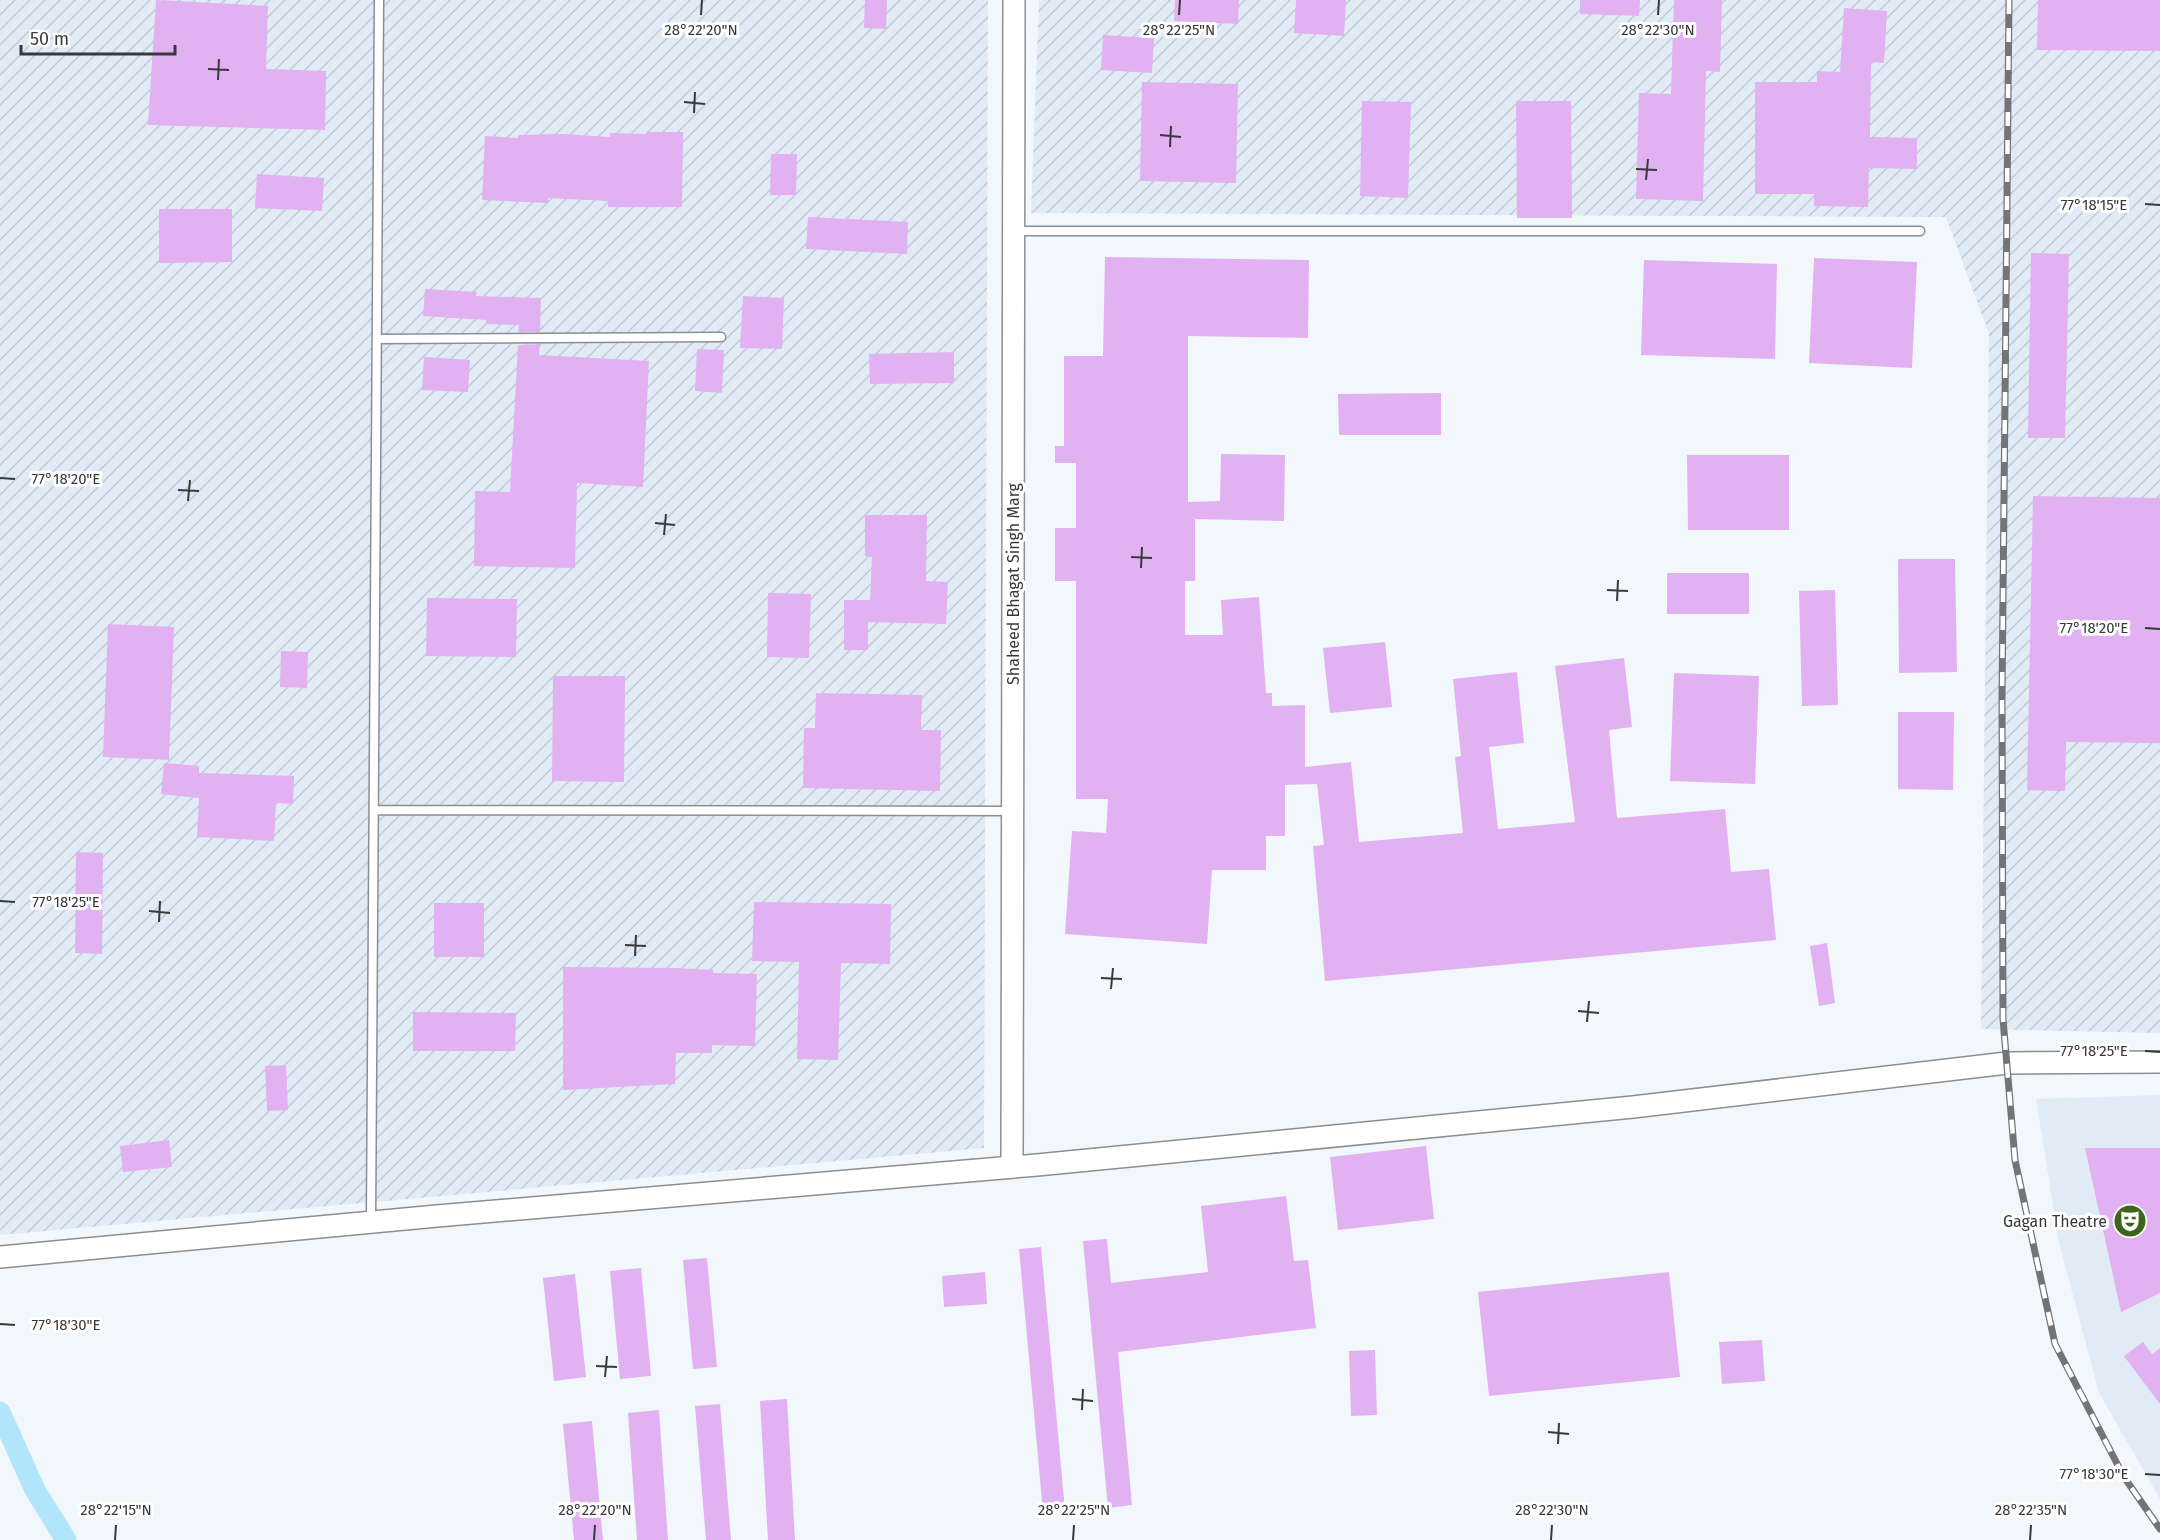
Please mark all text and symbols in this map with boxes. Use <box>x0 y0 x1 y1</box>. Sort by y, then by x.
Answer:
scale bar <box>21 18 176 56</box>
text: 28°22'20"N <box>664 21 738 39</box>
text: 28°22'25"N <box>1143 21 1215 39</box>
text: 28°22'30"N <box>1621 21 1695 39</box>
text: 50 m <box>30 28 69 50</box>
text: 77°18'15"E <box>2061 196 2127 214</box>
text: 77°18'20"E <box>32 470 100 488</box>
street label: Shaheed Bhagat Singh Marg <box>1004 482 1023 685</box>
text: 77°18'20"E <box>2060 619 2128 637</box>
text: 77°18'25"E <box>32 893 100 911</box>
text: 77°18'25"E <box>2060 1042 2128 1060</box>
theatre icon: Gagan Theatre <box>2112 1203 2148 1239</box>
place label: Gagan Theatre <box>2003 1212 2107 1231</box>
text: 77°18'30"E <box>32 1316 100 1334</box>
text: 77°18'30"E <box>2060 1465 2128 1483</box>
text: 28°22'15"N <box>80 1501 152 1519</box>
text: 28°22'20"N <box>558 1501 632 1519</box>
text: 28°22'25"N <box>1038 1501 1110 1519</box>
text: 28°22'30"N <box>1515 1501 1589 1519</box>
text: 28°22'35"N <box>1995 1501 2067 1519</box>

